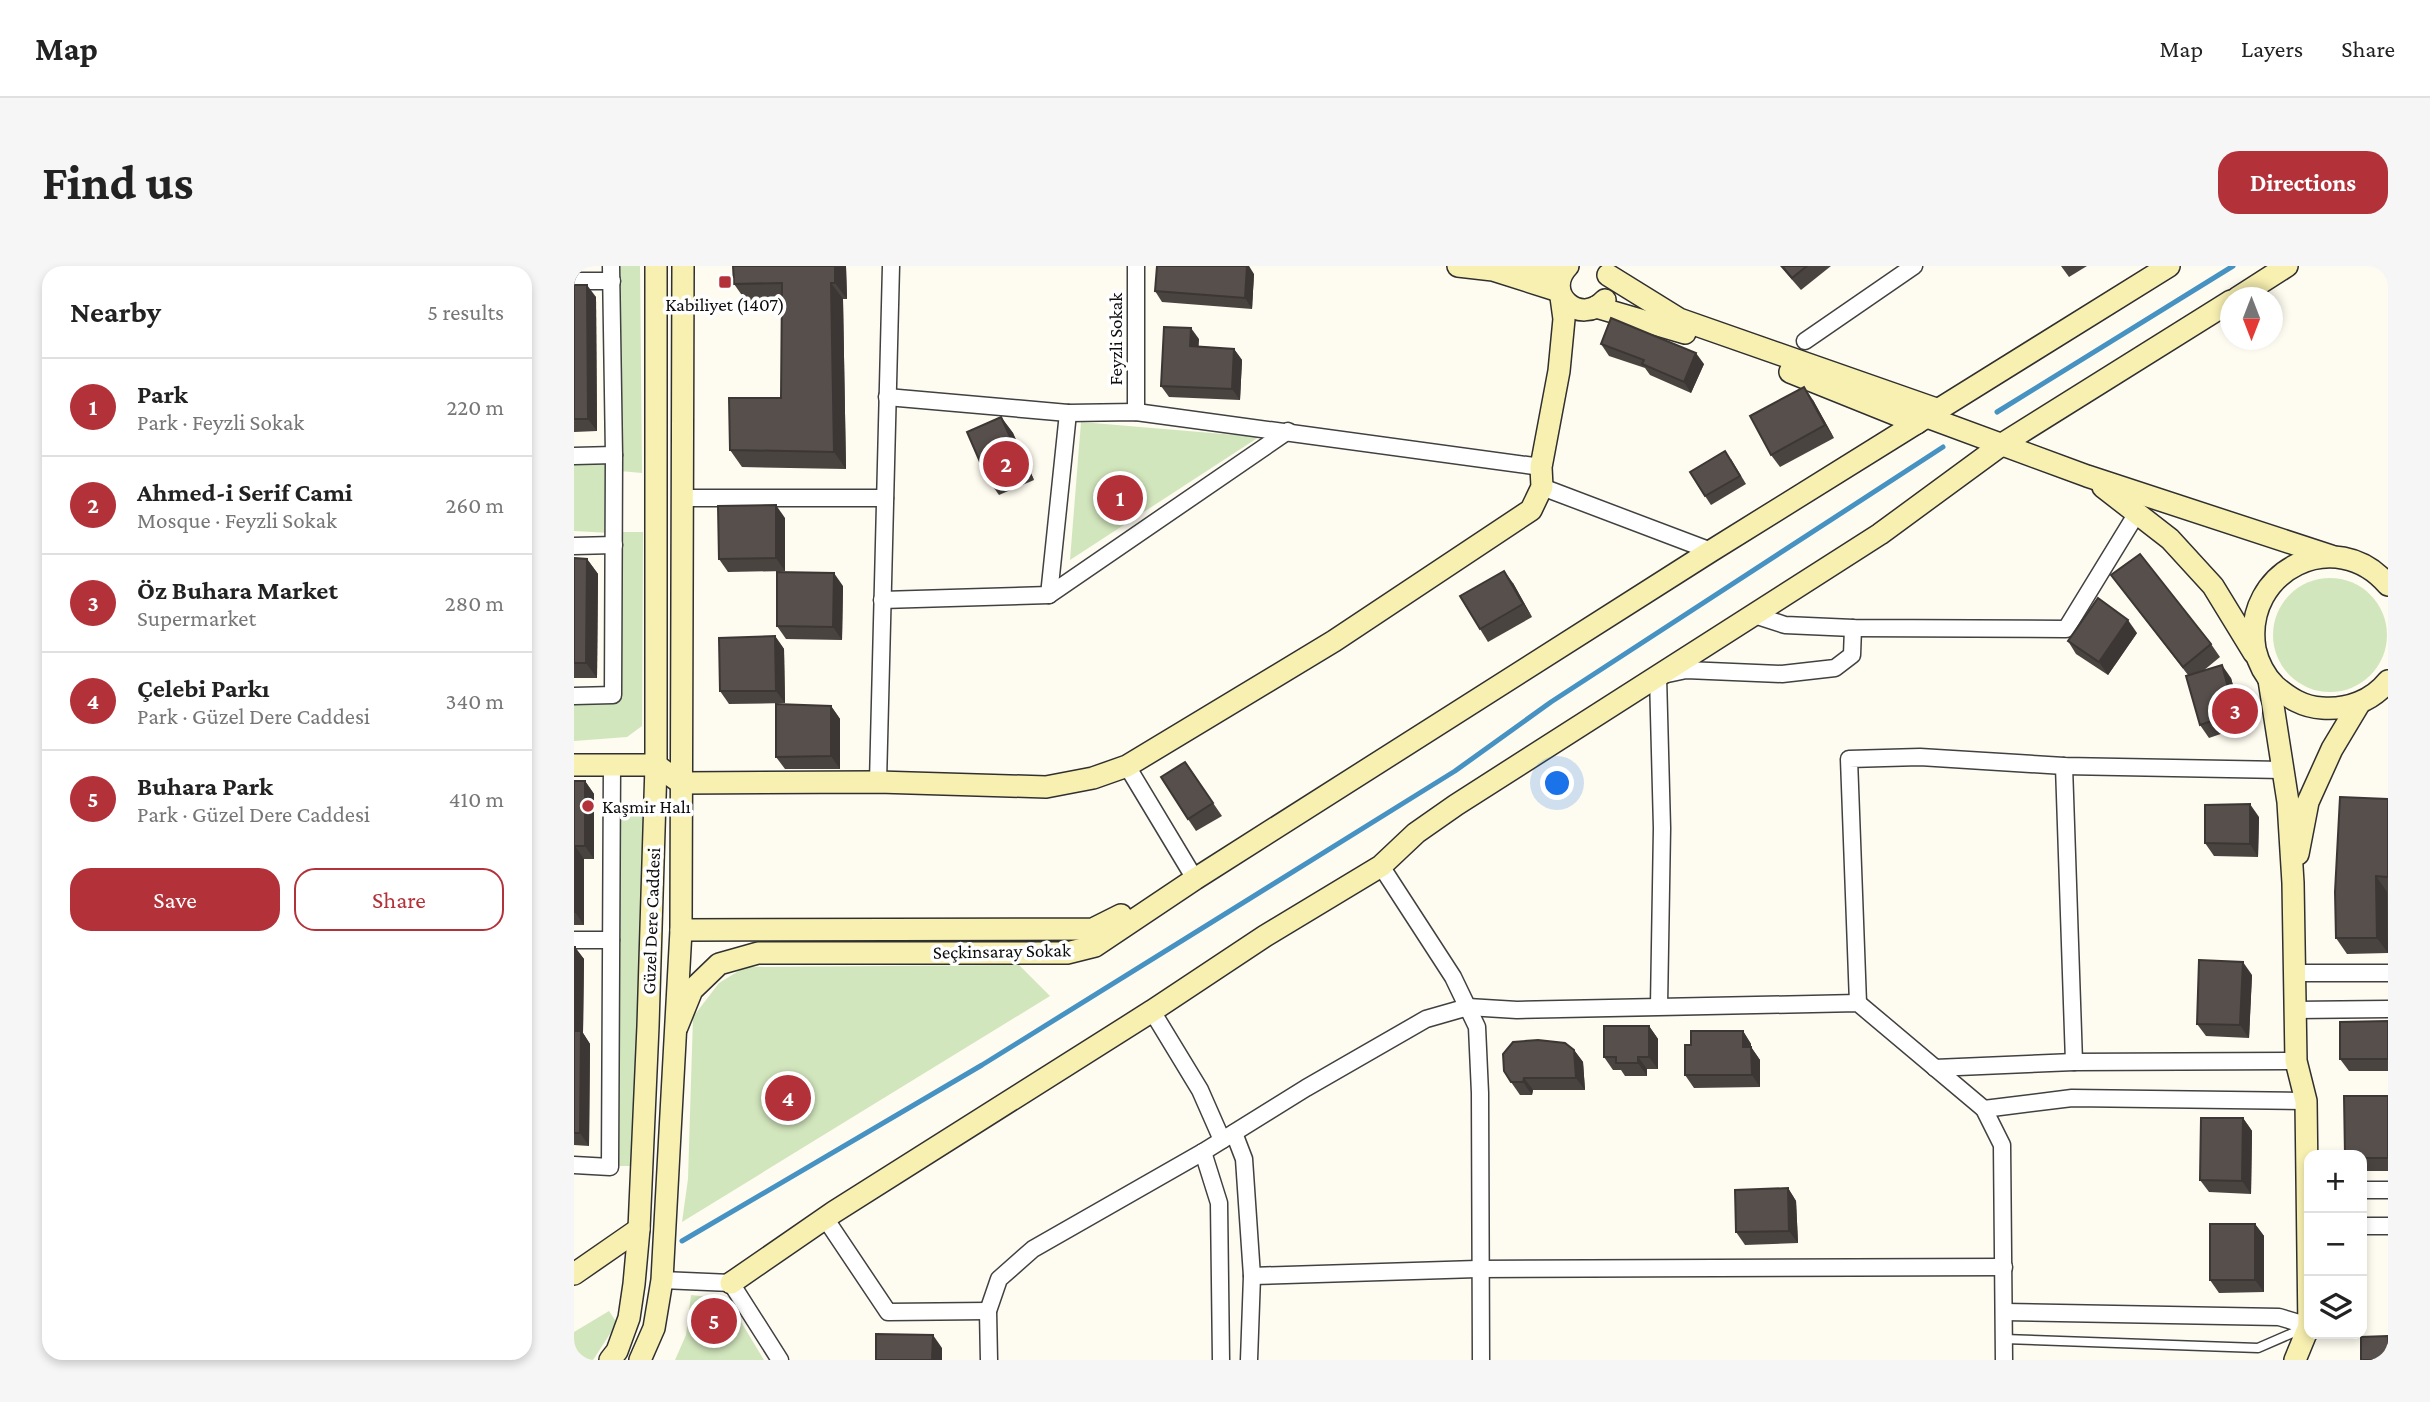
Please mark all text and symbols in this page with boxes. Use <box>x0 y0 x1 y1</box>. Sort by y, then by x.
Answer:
text: Map <box>35 30 98 67</box>
text: Map <box>2159 35 2203 62</box>
text: Layers <box>2241 35 2303 62</box>
text: Share <box>2341 35 2395 62</box>
button: Directions <box>2218 151 2388 214</box>
text: Find us <box>42 155 194 210</box>
marker: Kabiliyet (1407) <box>717 274 733 290</box>
north arrow <box>2220 287 2283 350</box>
street label: Feyzli Sokak <box>1105 292 1126 385</box>
place label: Kabiliyet (1407) <box>665 294 785 316</box>
text: Nearby <box>70 295 161 328</box>
text: 5 results <box>427 299 504 325</box>
text: Park <box>137 380 188 409</box>
text: 1 <box>89 394 97 420</box>
text: 220 m <box>446 394 504 420</box>
text: Park · Feyzli Sokak <box>137 409 304 435</box>
pin: 2 <box>983 438 1029 490</box>
pin: 1 <box>1097 472 1143 524</box>
text: Ahmed-i Serif Cami <box>137 478 353 507</box>
text: 2 <box>87 492 99 518</box>
text: 260 m <box>446 492 504 518</box>
text: Mosque · Feyzli Sokak <box>137 507 337 533</box>
text: Öz Buhara Market <box>137 576 338 605</box>
text: 3 <box>87 590 99 616</box>
text: 280 m <box>445 590 504 616</box>
text: Supermarket <box>137 605 256 631</box>
text: Çelebi Parkı <box>137 674 269 703</box>
pin: 3 <box>2212 685 2258 737</box>
text: 4 <box>87 688 99 714</box>
text: 340 m <box>446 688 504 714</box>
text: Park · Güzel Dere Caddesi <box>137 703 370 729</box>
your location <box>1540 766 1574 800</box>
text: Buhara Park <box>137 772 273 801</box>
text: 5 <box>87 786 99 812</box>
text: 410 m <box>449 786 504 812</box>
place label: Kaşmir Halı <box>602 796 691 817</box>
marker: Kaşmir Halı <box>580 798 596 814</box>
text: Park · Güzel Dere Caddesi <box>137 801 370 827</box>
street label: Güzel Dere Caddesi <box>638 847 664 995</box>
button: Save <box>70 868 280 931</box>
button: Share <box>294 868 504 931</box>
street label: Seçkinsaray Sokak <box>933 939 1072 963</box>
pin: 4 <box>765 1072 811 1124</box>
map controls <box>2304 1150 2367 1339</box>
button: + <box>2304 1150 2367 1213</box>
button: − <box>2304 1213 2367 1276</box>
button: layers <box>2304 1276 2367 1339</box>
pin: 5 <box>691 1295 737 1347</box>

